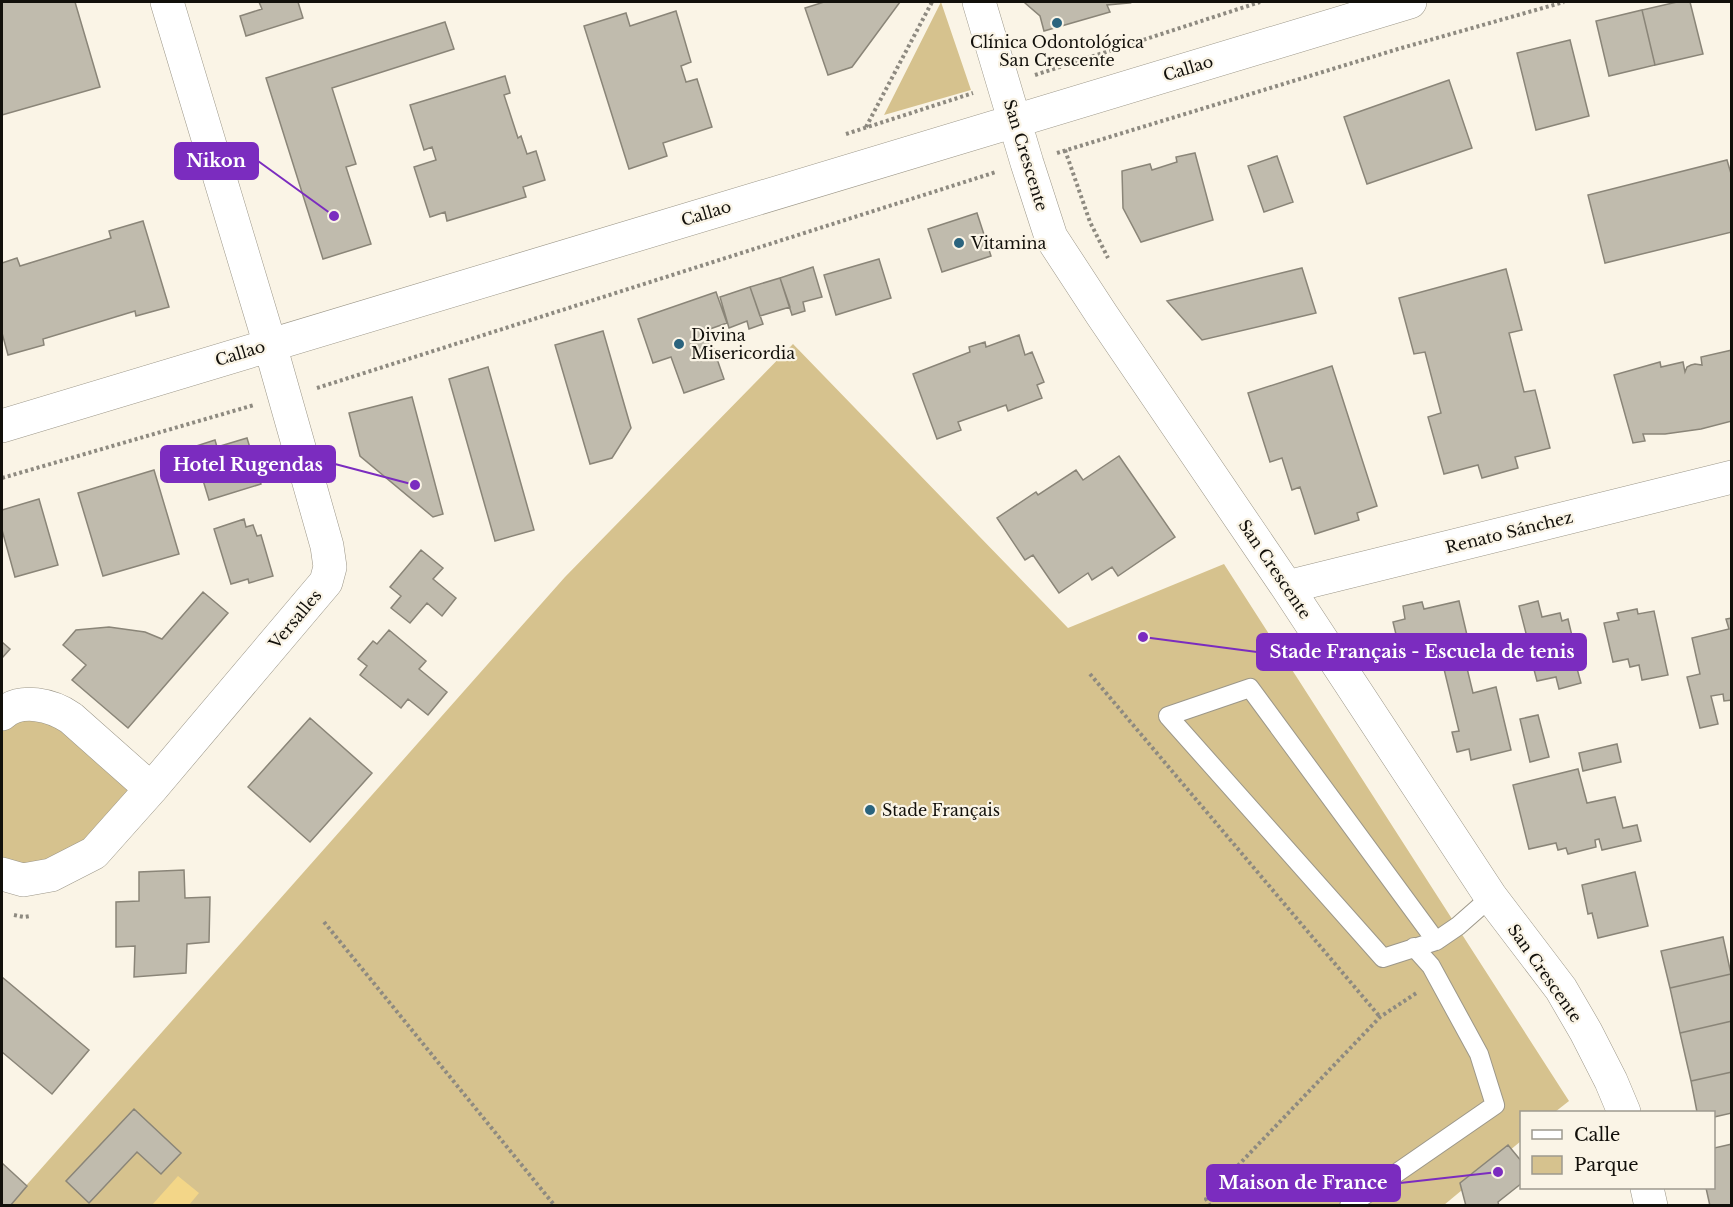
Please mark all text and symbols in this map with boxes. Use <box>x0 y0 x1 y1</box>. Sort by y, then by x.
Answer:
marker: Clínica Odontológica San Crescente <box>1050 16 1064 30</box>
place label: Clínica Odontológica San Crescente <box>970 32 1144 70</box>
street label: Callao <box>1160 51 1216 85</box>
street label: San Crescente <box>1000 97 1052 213</box>
callout: Nikon <box>175 143 258 179</box>
text: Nikon <box>186 150 246 172</box>
street label: Callao <box>678 196 734 230</box>
place label: Vitamina <box>970 233 1046 253</box>
marker: Vitamina <box>952 236 966 250</box>
place label: Divina Misericordia <box>691 325 795 363</box>
street label: Callao <box>212 336 268 370</box>
marker: Divina Misericordia <box>672 337 686 351</box>
callout: Hotel Rugendas <box>161 446 335 482</box>
text: Hotel Rugendas <box>173 454 323 476</box>
street label: Renato Sánchez <box>1443 506 1575 557</box>
street label: San Crescente <box>1234 516 1316 622</box>
street label: Versalles <box>264 585 325 653</box>
callout: Stade Français - Escuela de tenis <box>1257 634 1586 670</box>
text: Stade Français - Escuela de tenis <box>1269 641 1575 663</box>
place label: Stade Français <box>882 800 1000 820</box>
marker: Stade Français <box>863 803 877 817</box>
street label: San Crescente <box>1504 920 1586 1026</box>
legend <box>1520 1111 1715 1189</box>
text: Calle <box>1574 1124 1620 1146</box>
text: Parque <box>1574 1154 1639 1176</box>
callout: Maison de France <box>1207 1165 1400 1201</box>
text: Maison de France <box>1219 1172 1387 1194</box>

